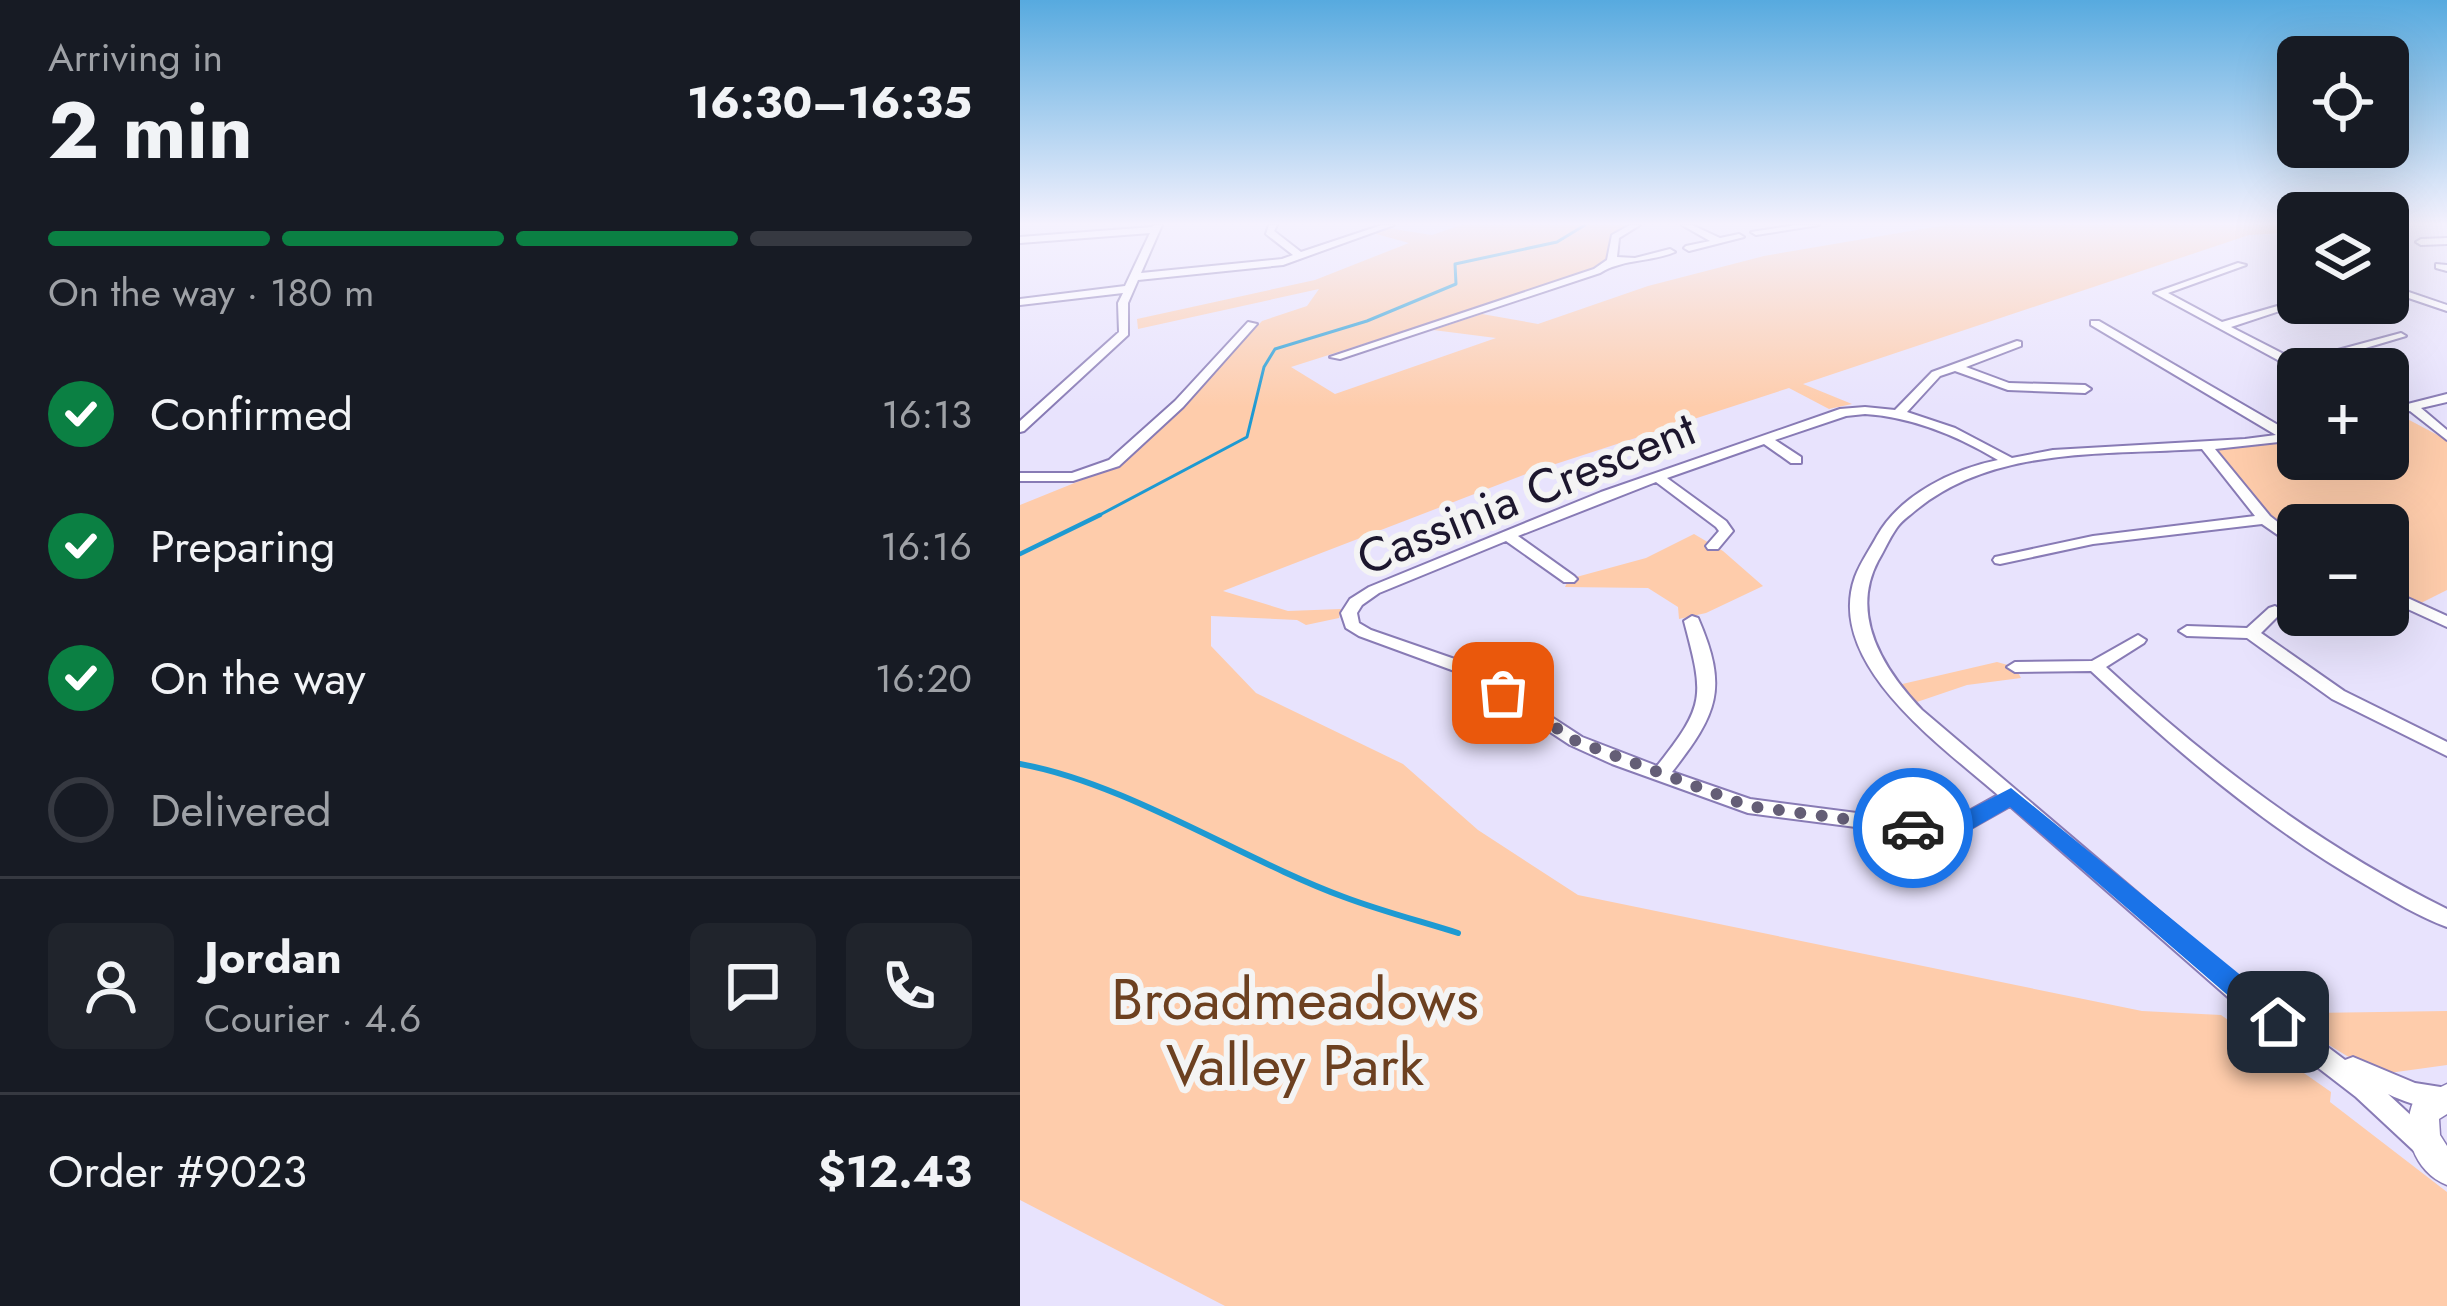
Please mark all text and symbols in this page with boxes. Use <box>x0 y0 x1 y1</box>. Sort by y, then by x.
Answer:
text: Arriving in <box>48 29 223 86</box>
map controls <box>2277 36 2409 636</box>
button: locate <box>2277 36 2409 168</box>
text: 16:30–16:35 <box>687 70 972 135</box>
text: 2 min <box>48 75 253 187</box>
button: layers <box>2277 192 2409 324</box>
text: On the way · 180 m <box>48 264 374 321</box>
button: + <box>2277 348 2409 480</box>
icon: check <box>48 381 114 447</box>
text: Confirmed <box>150 382 353 447</box>
text: 16:13 <box>881 386 972 443</box>
street label: Cassinia Crescent <box>1347 394 1706 593</box>
button: − <box>2277 504 2409 636</box>
icon: check <box>48 513 114 579</box>
text: Preparing <box>150 514 335 579</box>
text: 16:16 <box>880 518 972 575</box>
pin <box>1452 642 1554 744</box>
icon: check <box>48 645 114 711</box>
text: On the way <box>150 646 366 711</box>
text: 16:20 <box>875 650 972 707</box>
icon: bag <box>1470 660 1536 726</box>
courier <box>1853 768 1973 888</box>
text: Delivered <box>150 778 332 843</box>
icon: car <box>1880 795 1946 861</box>
button: person <box>48 923 174 1049</box>
button: chat <box>690 923 816 1049</box>
button: phone <box>846 923 972 1049</box>
text: Jordan <box>204 925 342 990</box>
park label: Broadmeadows Valley Park <box>1111 958 1479 1106</box>
pin <box>2227 971 2329 1073</box>
icon: home <box>2245 989 2311 1055</box>
text: Courier · 4.6 <box>204 990 421 1047</box>
text: Order #9023 <box>48 1139 307 1204</box>
text: $12.43 <box>818 1139 972 1204</box>

